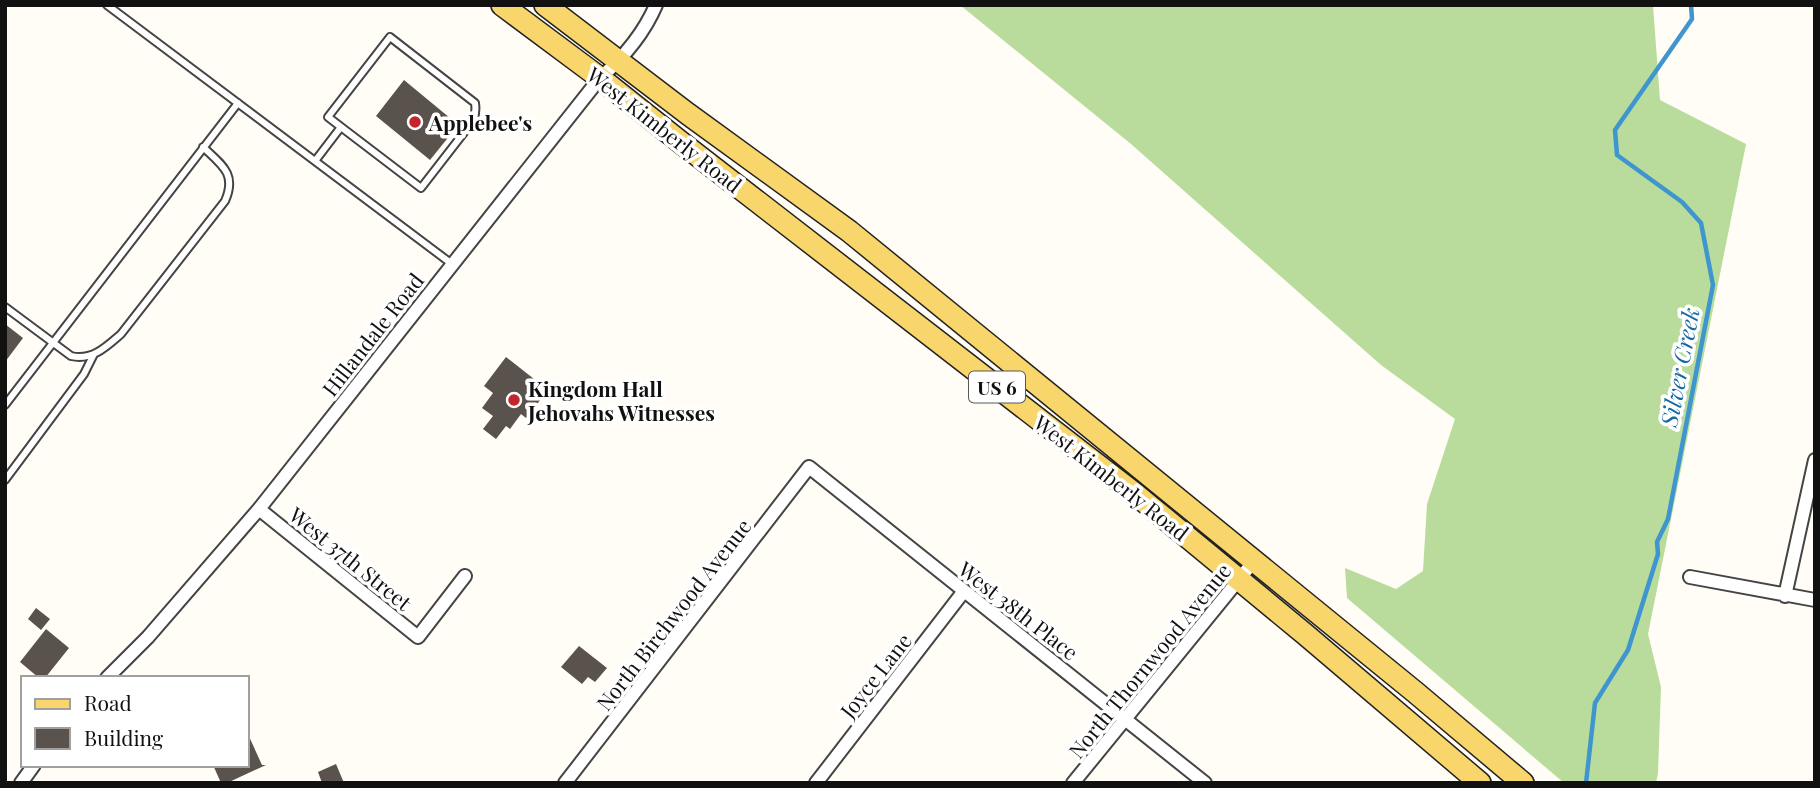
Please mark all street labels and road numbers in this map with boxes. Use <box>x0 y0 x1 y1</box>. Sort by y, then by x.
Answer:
street label: West Kimberly Road <box>581 59 748 198</box>
street label: Hillandale Road <box>315 267 429 401</box>
road number: US 6 <box>969 372 1025 402</box>
street label: West Kimberly Road <box>1028 407 1195 546</box>
street label: West 37th Street <box>283 500 418 616</box>
street label: North Birchwood Avenue <box>589 512 757 716</box>
street label: West 38th Place <box>953 554 1085 666</box>
street label: North Thornwood Avenue <box>1062 557 1236 763</box>
street label: Joyce Lane <box>833 627 917 724</box>

